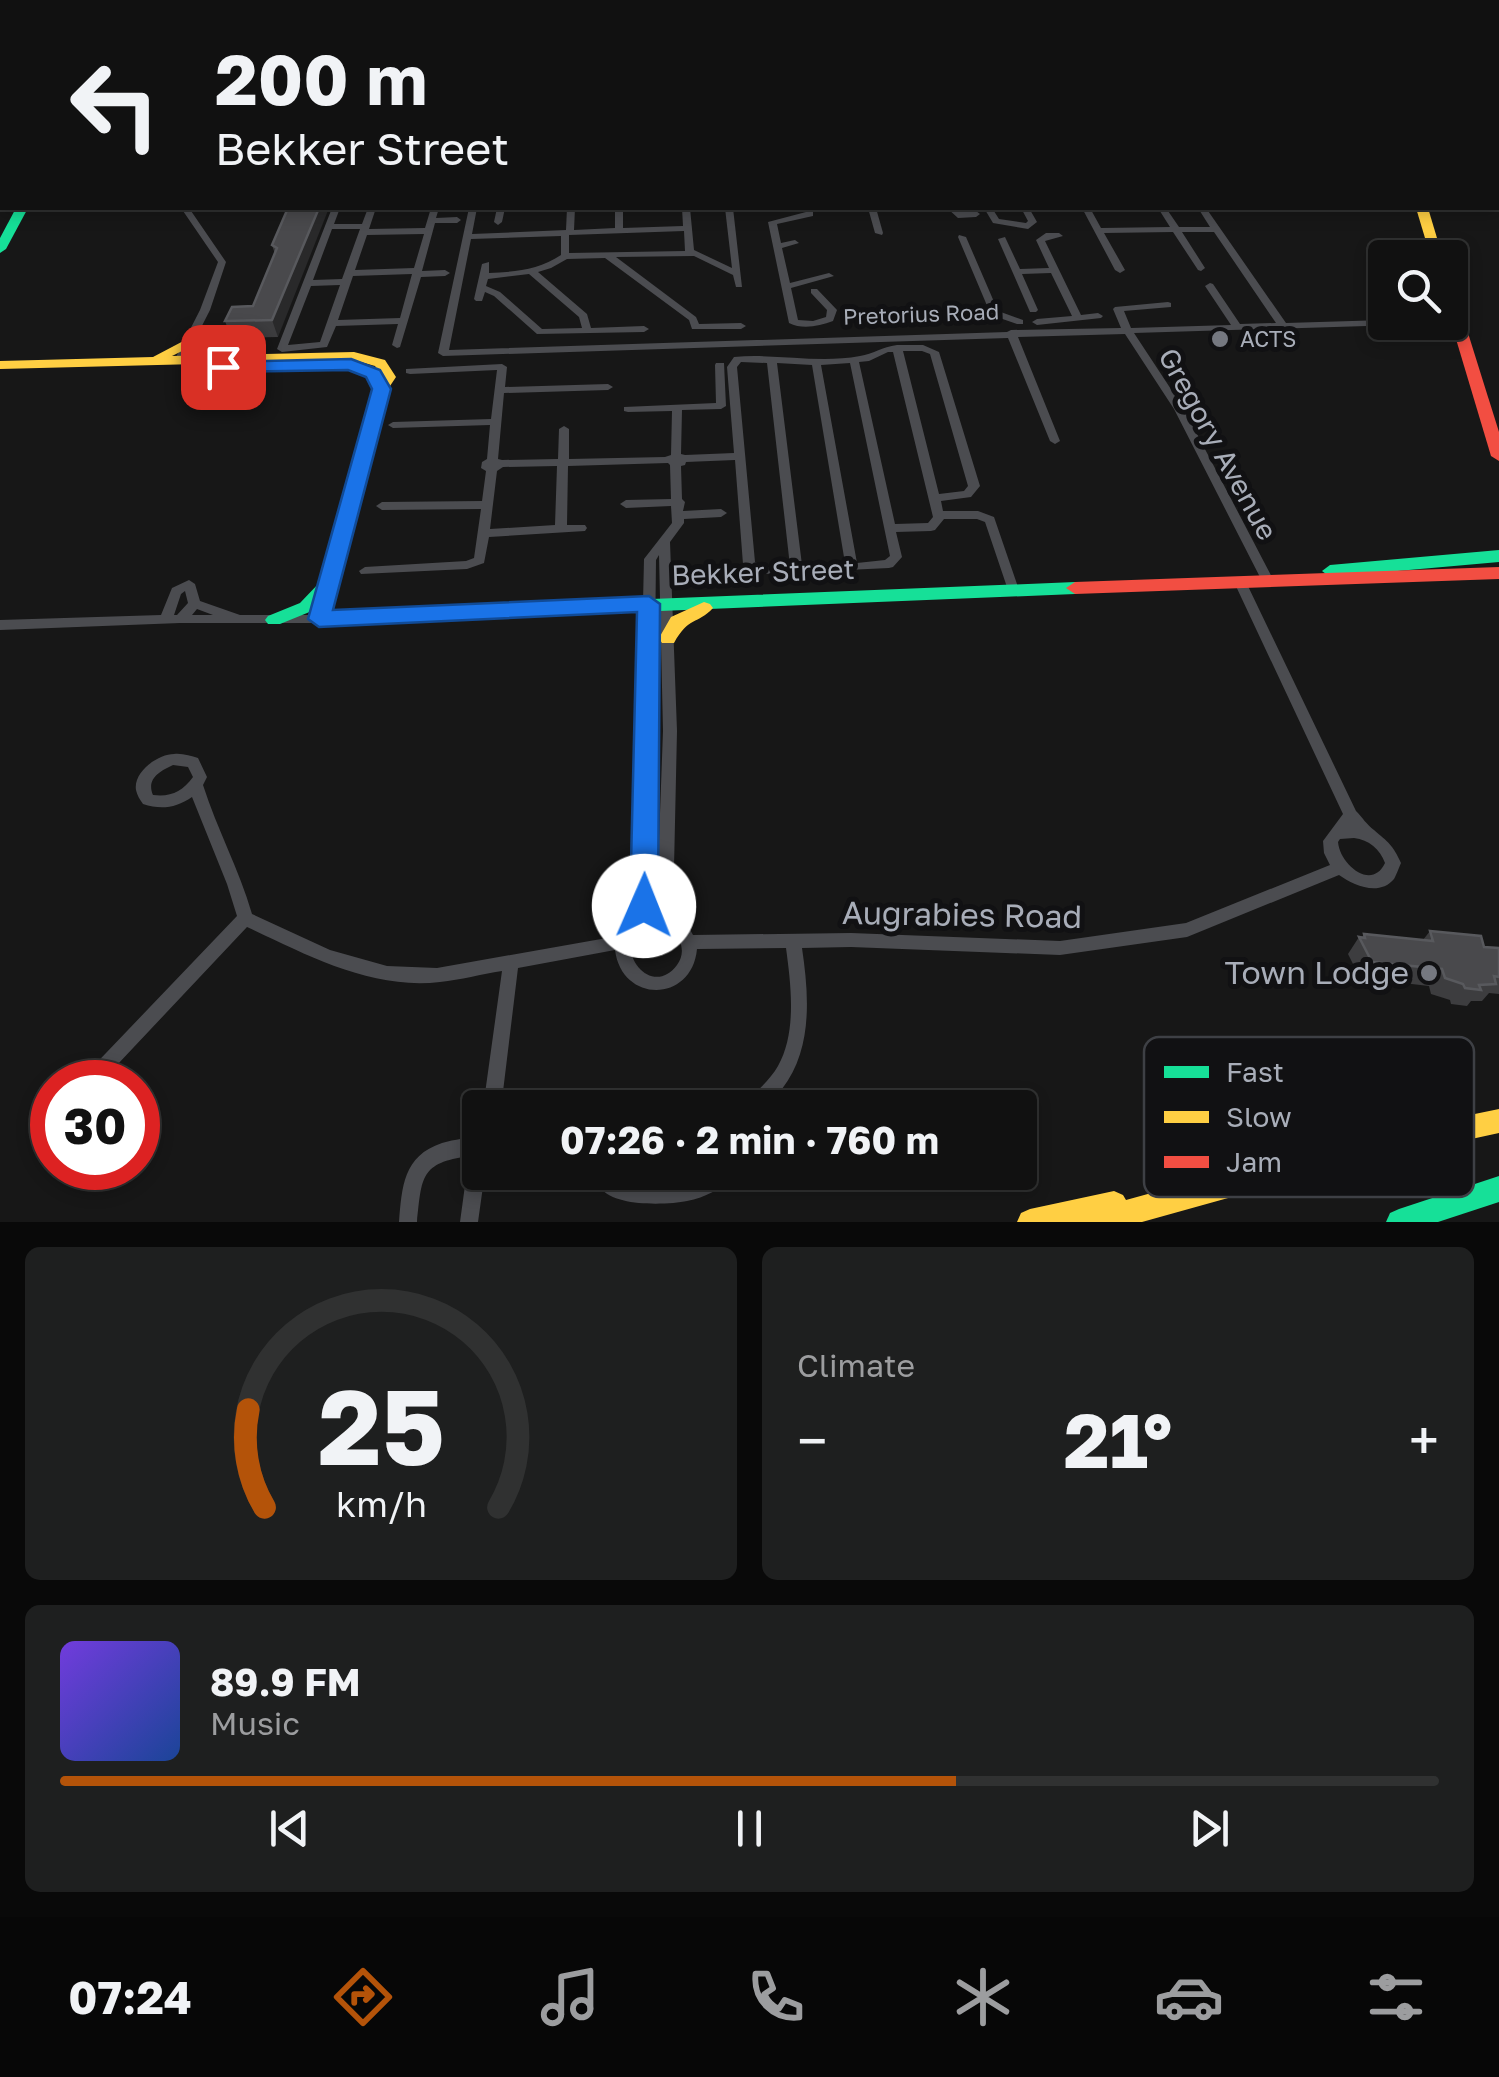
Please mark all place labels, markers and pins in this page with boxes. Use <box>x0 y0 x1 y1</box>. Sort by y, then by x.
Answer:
pin <box>181 325 266 410</box>
place label: ACTS <box>1240 325 1296 352</box>
marker: ACTS <box>1209 328 1231 350</box>
place label: Town Lodge <box>1225 953 1409 991</box>
marker: Town Lodge <box>1418 962 1440 984</box>

